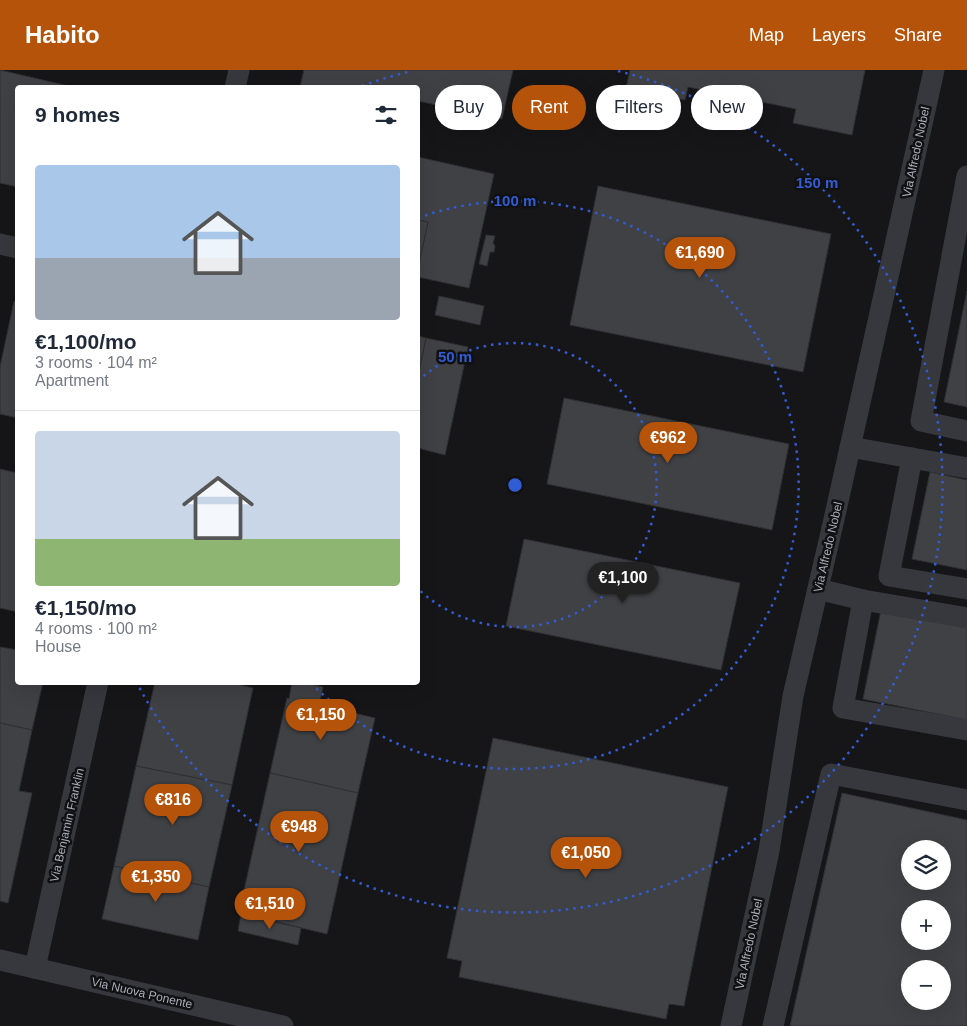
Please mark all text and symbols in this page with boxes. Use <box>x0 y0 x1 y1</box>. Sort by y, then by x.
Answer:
text: Habito <box>25 21 100 48</box>
text: Map <box>749 25 784 45</box>
text: Layers <box>812 25 866 45</box>
text: Share <box>894 25 942 45</box>
chip: Buy <box>435 85 502 130</box>
chip: Rent <box>512 85 586 130</box>
chip: Filters <box>596 85 681 130</box>
chip: New <box>691 85 763 130</box>
icon: filters <box>372 101 400 129</box>
text: 9 homes <box>35 103 120 126</box>
street label: Via Alfredo Nobel <box>900 105 932 199</box>
text: 150 m <box>796 174 838 191</box>
text: 100 m <box>494 192 536 209</box>
icon: home <box>173 198 263 288</box>
pin: €1,690 <box>659 236 741 279</box>
text: €1,690 <box>676 244 724 261</box>
text: €1,100/mo <box>35 330 137 353</box>
text: 50 m <box>438 348 472 365</box>
text: 3 rooms · 104 m² <box>35 354 157 371</box>
text: Apartment <box>35 372 109 389</box>
pin: €962 <box>638 422 698 464</box>
text: €962 <box>650 429 686 446</box>
icon: home <box>173 463 263 553</box>
centre of rings <box>506 476 524 494</box>
street label: Via Alfredo Nobel <box>811 500 845 594</box>
pin: €1,100 <box>582 562 664 604</box>
text: €1,100 <box>599 569 647 586</box>
text: €1,150/mo <box>35 596 137 619</box>
text: 4 rooms · 100 m² <box>35 620 157 637</box>
text: House <box>35 638 81 655</box>
pin: €1,150 <box>280 698 362 741</box>
text: €1,150 <box>297 706 345 723</box>
street label: Via Benjamin Franklin <box>47 767 87 883</box>
pin: €816 <box>143 784 203 826</box>
text: €816 <box>155 791 191 808</box>
pin: €948 <box>269 810 329 853</box>
text: €948 <box>281 818 317 835</box>
pin: €1,050 <box>545 836 627 879</box>
map controls <box>901 840 951 1010</box>
button: layers <box>901 840 951 890</box>
text: €1,050 <box>562 844 610 861</box>
pin: €1,350 <box>115 860 197 903</box>
text: €1,350 <box>132 868 180 885</box>
pin: €1,510 <box>229 888 311 930</box>
text: €1,510 <box>246 895 294 912</box>
street label: Via Alfredo Nobel <box>733 897 765 991</box>
button: + <box>901 900 951 950</box>
button: − <box>901 960 951 1010</box>
street label: Via Nuova Ponente <box>90 975 194 1011</box>

